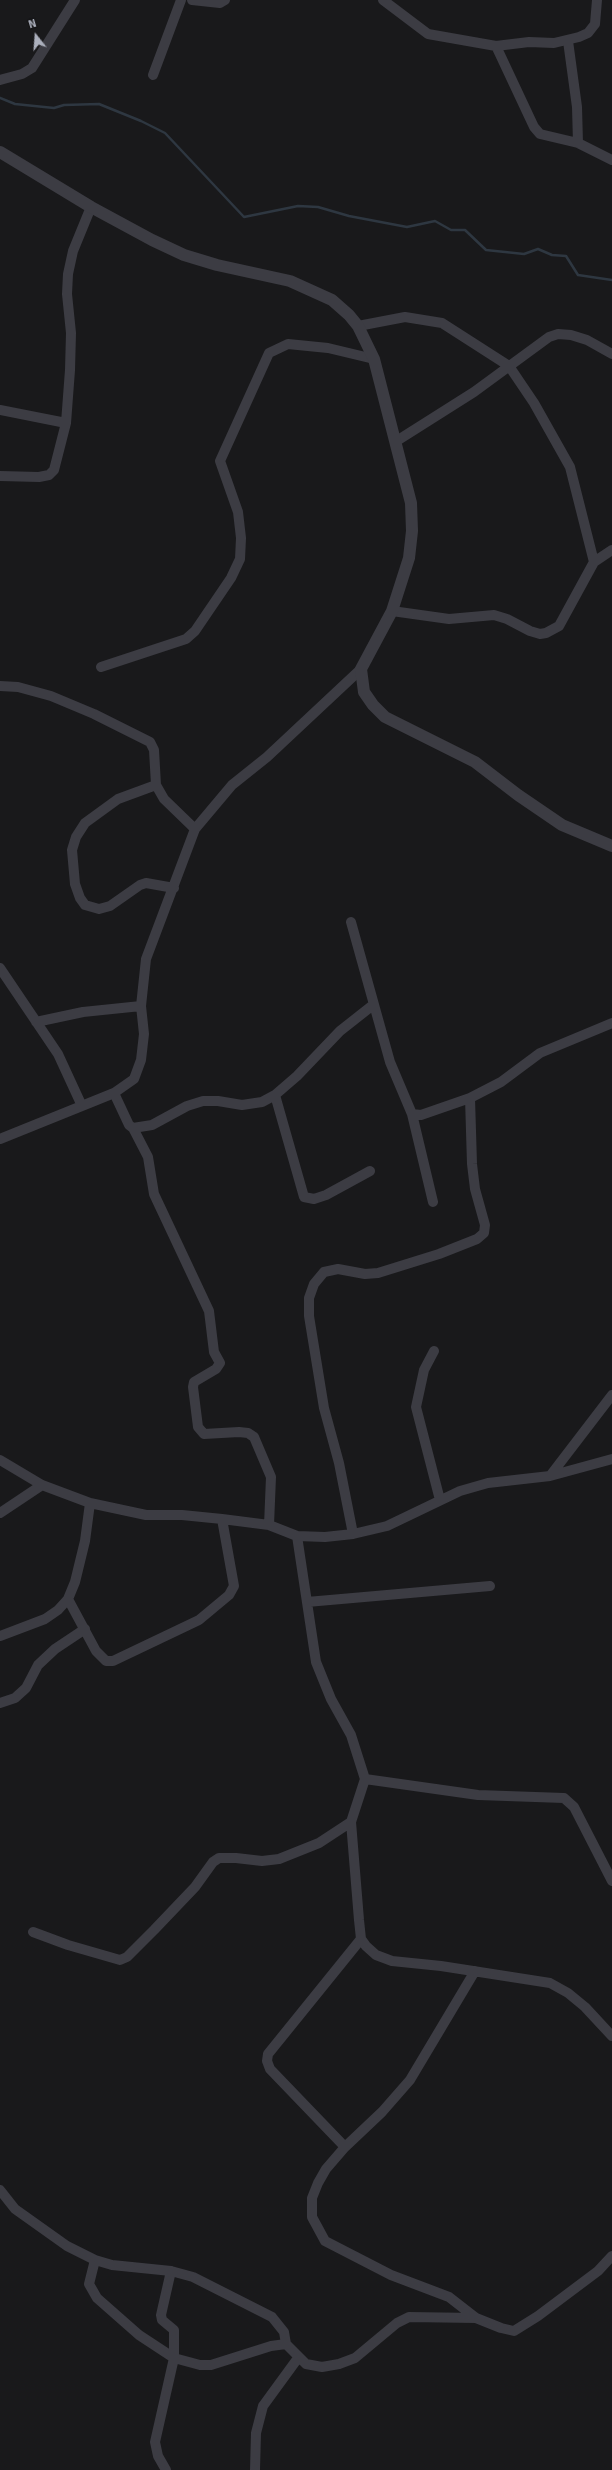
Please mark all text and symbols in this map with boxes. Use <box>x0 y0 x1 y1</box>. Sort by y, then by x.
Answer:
north arrow <box>16 16 56 56</box>
text: N <box>27 17 38 31</box>

